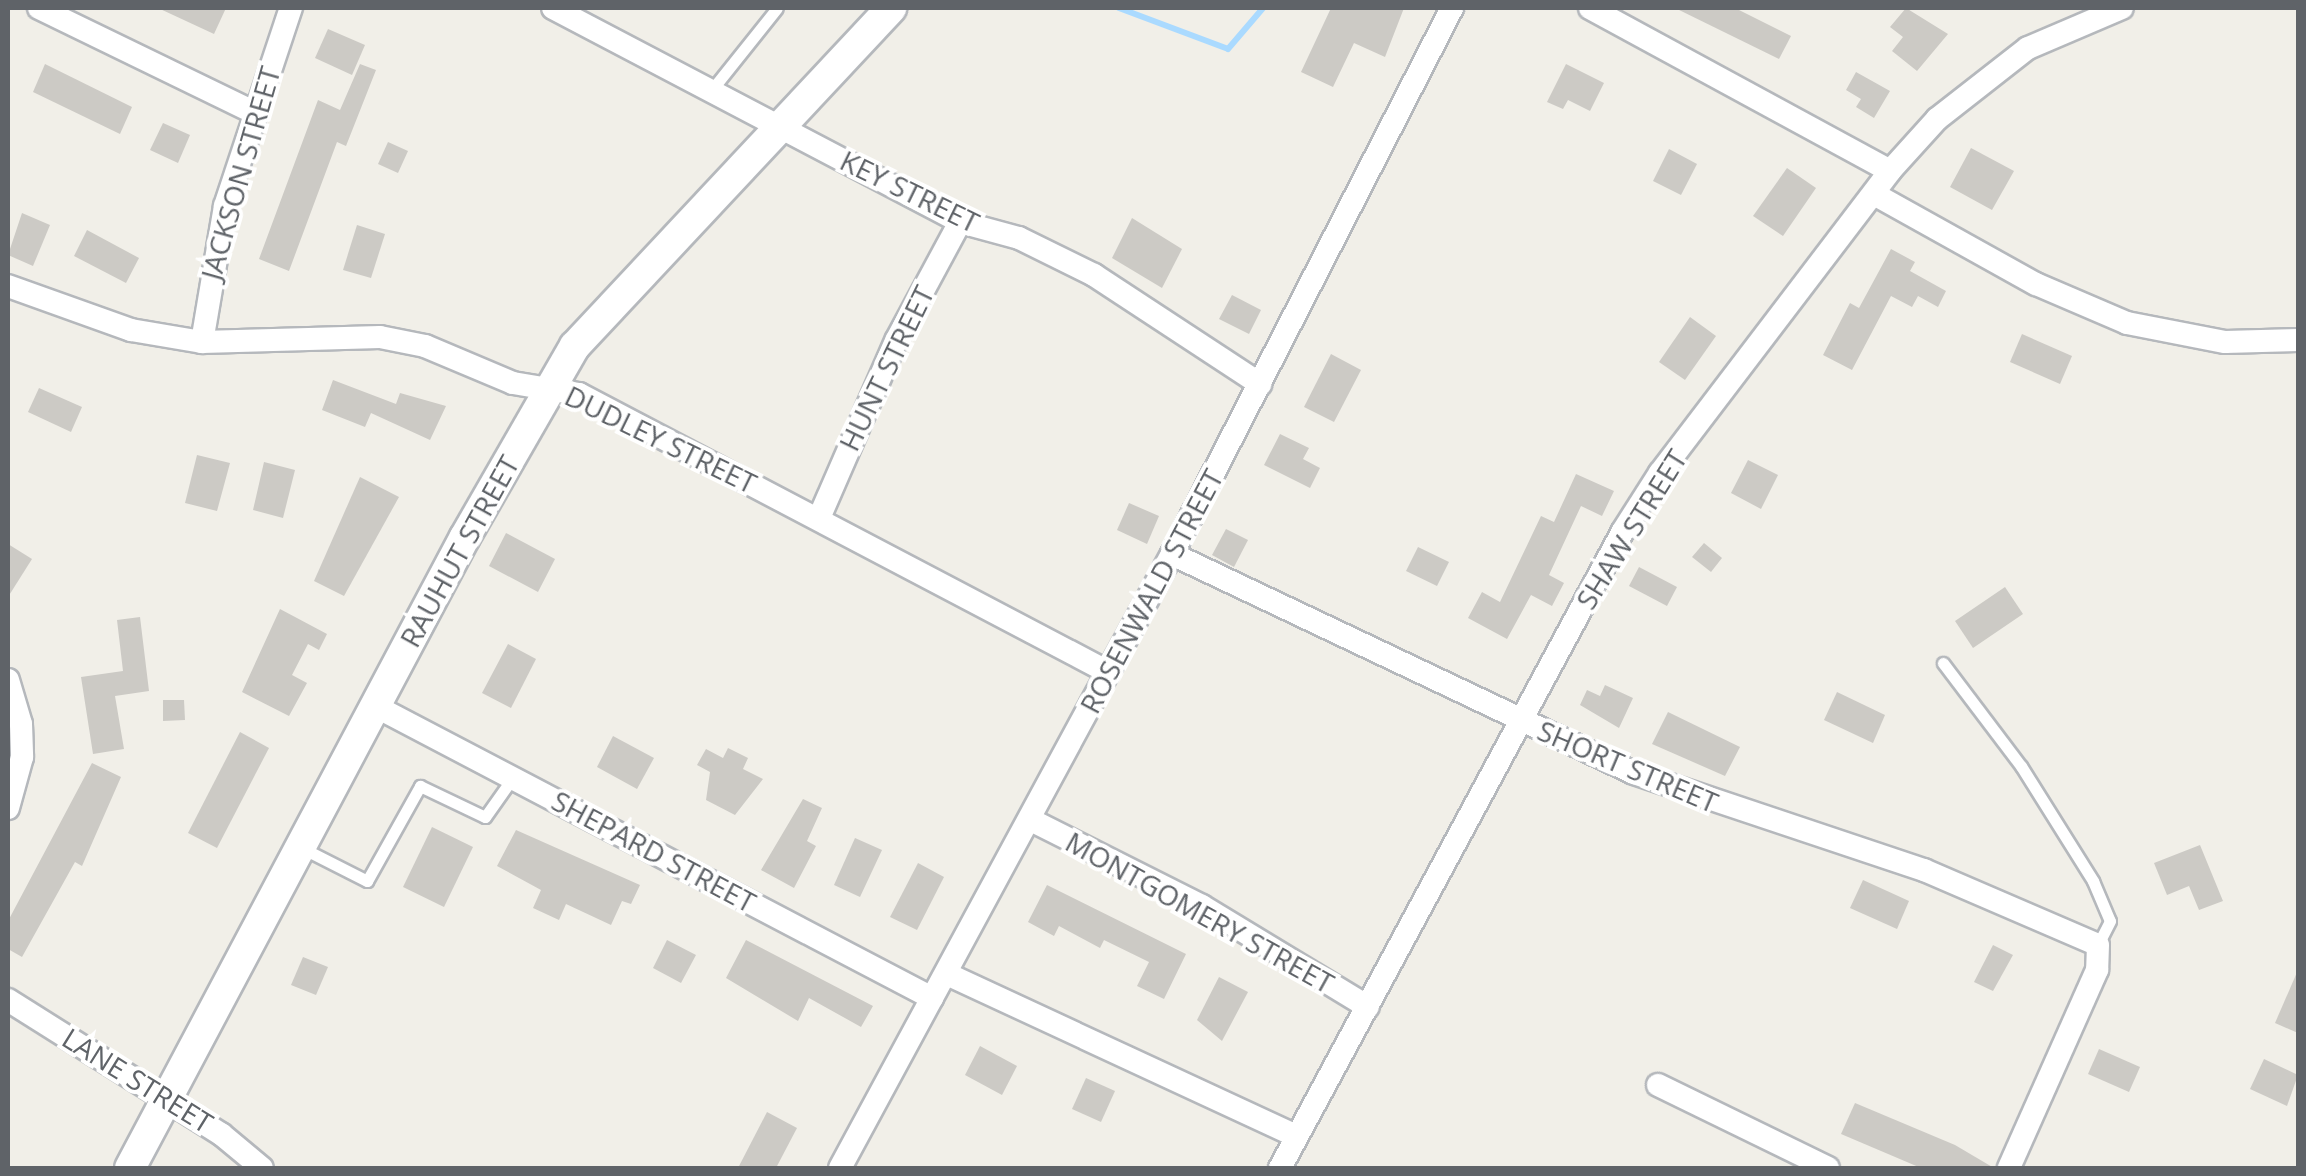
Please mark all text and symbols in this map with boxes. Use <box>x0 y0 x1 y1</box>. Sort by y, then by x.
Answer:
street label: JACKSON STREET <box>194 63 286 283</box>
street label: KEY STREET <box>835 143 985 239</box>
street label: HUNT STREET <box>832 280 940 456</box>
street label: DUDLEY STREET <box>560 378 762 500</box>
street label: SHAW STREET <box>1569 443 1693 615</box>
street label: RAUHUT STREET <box>392 449 526 653</box>
street label: ROSENWALD STREET <box>1072 463 1230 719</box>
street label: SHORT STREET <box>1533 713 1723 819</box>
street label: SHEPARD STREET <box>547 783 761 919</box>
street label: MONTGOMERY STREET <box>1060 824 1340 1000</box>
street label: LANE STREET <box>57 1020 219 1140</box>

